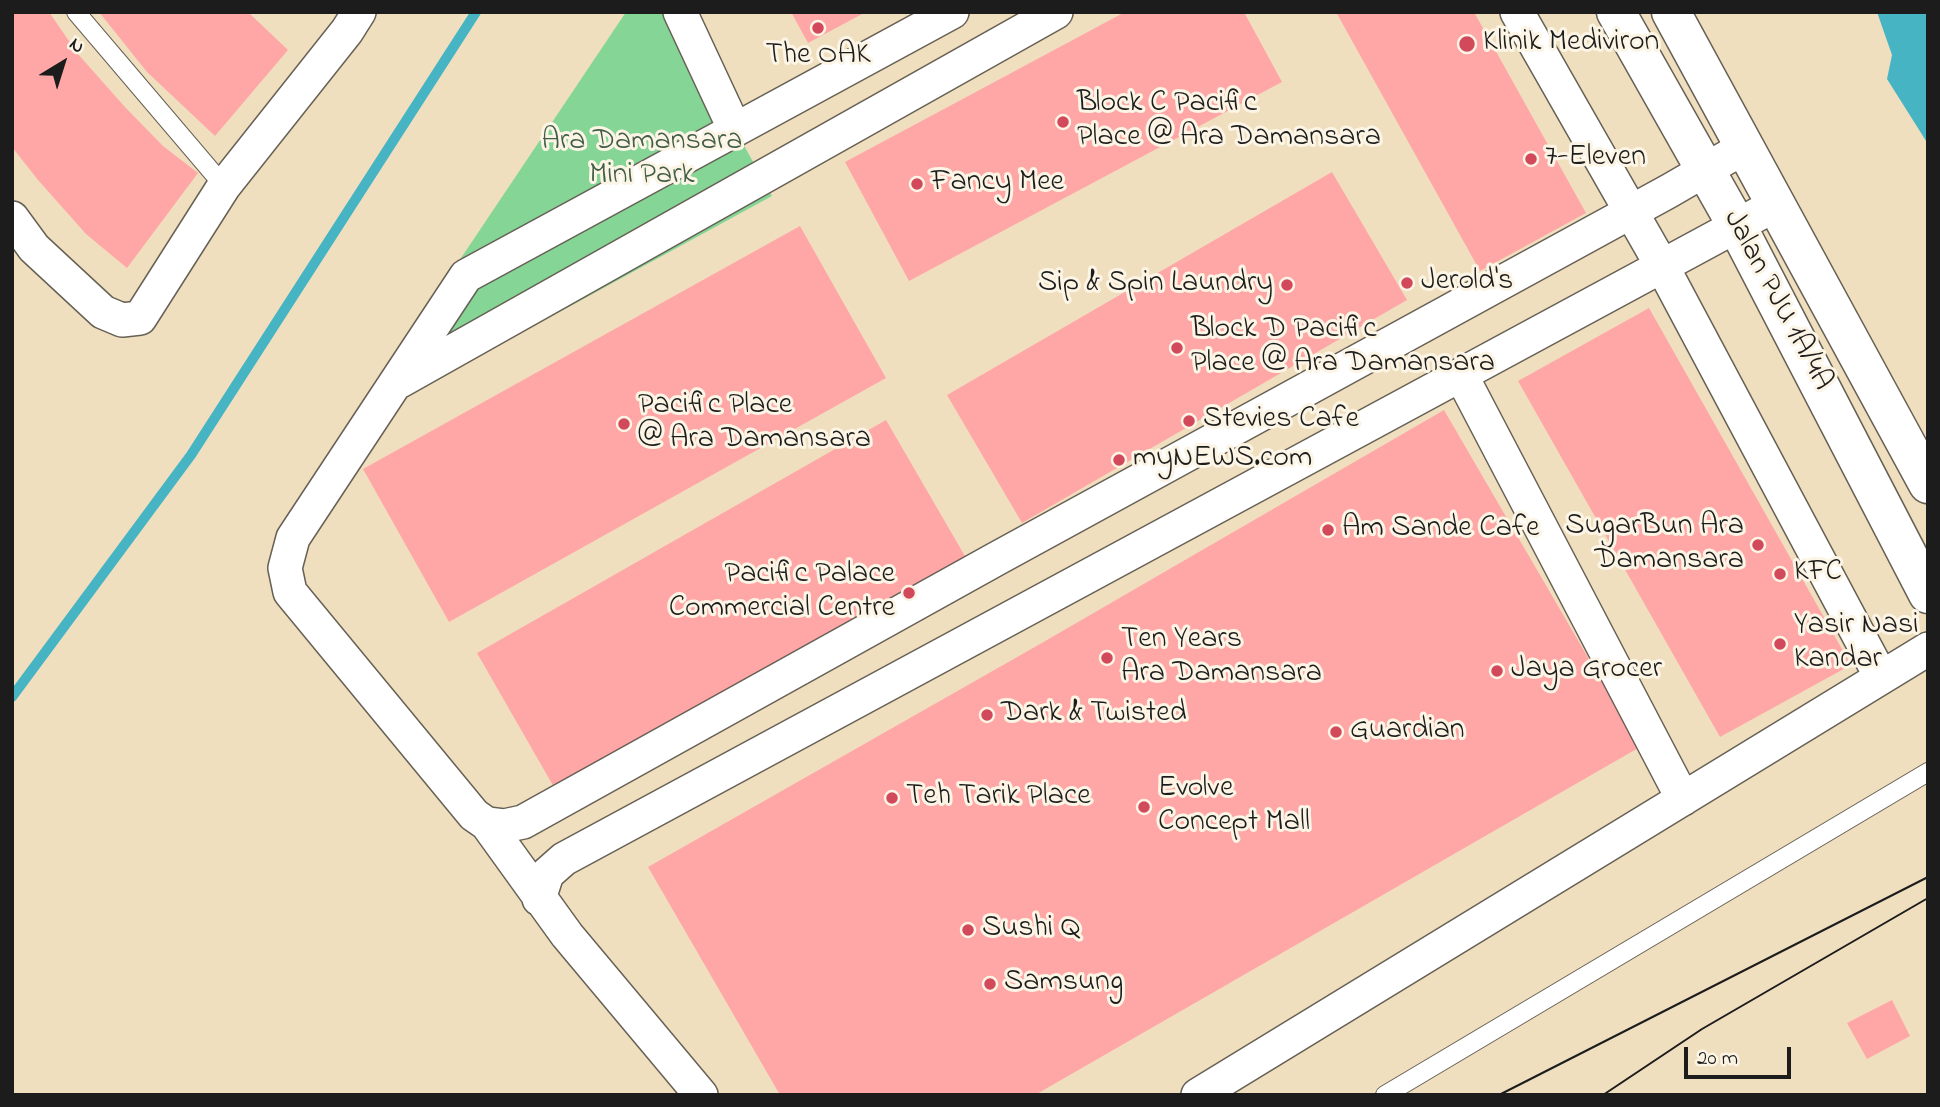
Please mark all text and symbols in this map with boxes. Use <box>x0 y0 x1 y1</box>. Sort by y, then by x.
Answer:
marker: The OAK <box>810 20 826 36</box>
place label: Klinik Mediviron <box>1483 26 1659 62</box>
north arrow <box>28 28 98 98</box>
text: N <box>63 31 90 61</box>
marker: Klinik Mediviron <box>1457 34 1477 54</box>
place label: The OAK <box>765 39 871 75</box>
place label: Block C Pacific Place @ Ara Damansara <box>1077 87 1381 158</box>
marker: Block C Pacific Place @ Ara Damansara <box>1055 114 1071 130</box>
park label: Ara Damansara Mini Park <box>542 125 742 196</box>
place label: 7-Eleven <box>1545 141 1646 177</box>
marker: 7-Eleven <box>1523 151 1539 167</box>
place label: Fancy Mee <box>931 166 1064 202</box>
marker: Fancy Mee <box>909 176 925 192</box>
street label: Jalan PJU 1A/4A <box>1713 205 1839 397</box>
place label: Jerold's <box>1421 265 1513 301</box>
place label: Sip & Spin Laundry <box>1038 267 1273 303</box>
marker: Jerold's <box>1399 275 1415 291</box>
marker: Sip & Spin Laundry <box>1279 277 1295 293</box>
place label: Block D Pacific Place @ Ara Damansara <box>1191 313 1495 384</box>
marker: Block D Pacific Place @ Ara Damansara <box>1169 340 1185 356</box>
place label: Pacific Place @ Ara Damansara <box>638 389 871 460</box>
place label: Stevies Cafe <box>1203 403 1359 439</box>
marker: Stevies Cafe <box>1181 413 1197 429</box>
marker: Pacific Place @ Ara Damansara <box>616 416 632 432</box>
place label: myNEWS.com <box>1133 442 1312 478</box>
marker: myNEWS.com <box>1111 452 1127 468</box>
place label: SugarBun Ara Damansara <box>1565 510 1744 580</box>
place label: Am Sande Cafe <box>1342 512 1539 548</box>
marker: Am Sande Cafe <box>1320 522 1336 538</box>
marker: SugarBun Ara Damansara <box>1750 537 1766 553</box>
place label: KFC <box>1794 556 1842 592</box>
place label: Pacific Palace Commercial Centre <box>669 558 895 628</box>
marker: KFC <box>1772 566 1788 582</box>
marker: Pacific Palace Commercial Centre <box>901 585 917 601</box>
place label: Yasir Nasi Kandar <box>1794 609 1919 680</box>
place label: Ten Years Ara Damansara <box>1121 623 1322 694</box>
marker: Yasir Nasi Kandar <box>1772 636 1788 652</box>
marker: Ten Years Ara Damansara <box>1099 650 1115 666</box>
place label: Jaya Grocer <box>1511 653 1662 689</box>
marker: Jaya Grocer <box>1489 663 1505 679</box>
place label: Dark & Twisted <box>1001 697 1186 733</box>
marker: Dark & Twisted <box>979 707 995 723</box>
place label: Guardian <box>1350 714 1465 750</box>
marker: Guardian <box>1328 724 1344 740</box>
place label: Evolve Concept Mall <box>1158 772 1310 842</box>
place label: Teh Tarik Place <box>906 780 1091 816</box>
marker: Teh Tarik Place <box>884 790 900 806</box>
marker: Evolve Concept Mall <box>1136 799 1152 815</box>
place label: Sushi Q <box>982 912 1080 948</box>
marker: Sushi Q <box>960 922 976 938</box>
place label: Samsung <box>1004 966 1123 1002</box>
marker: Samsung <box>982 976 998 992</box>
scale bar <box>1688 1034 1795 1078</box>
text: 20 m <box>1697 1044 1738 1074</box>

